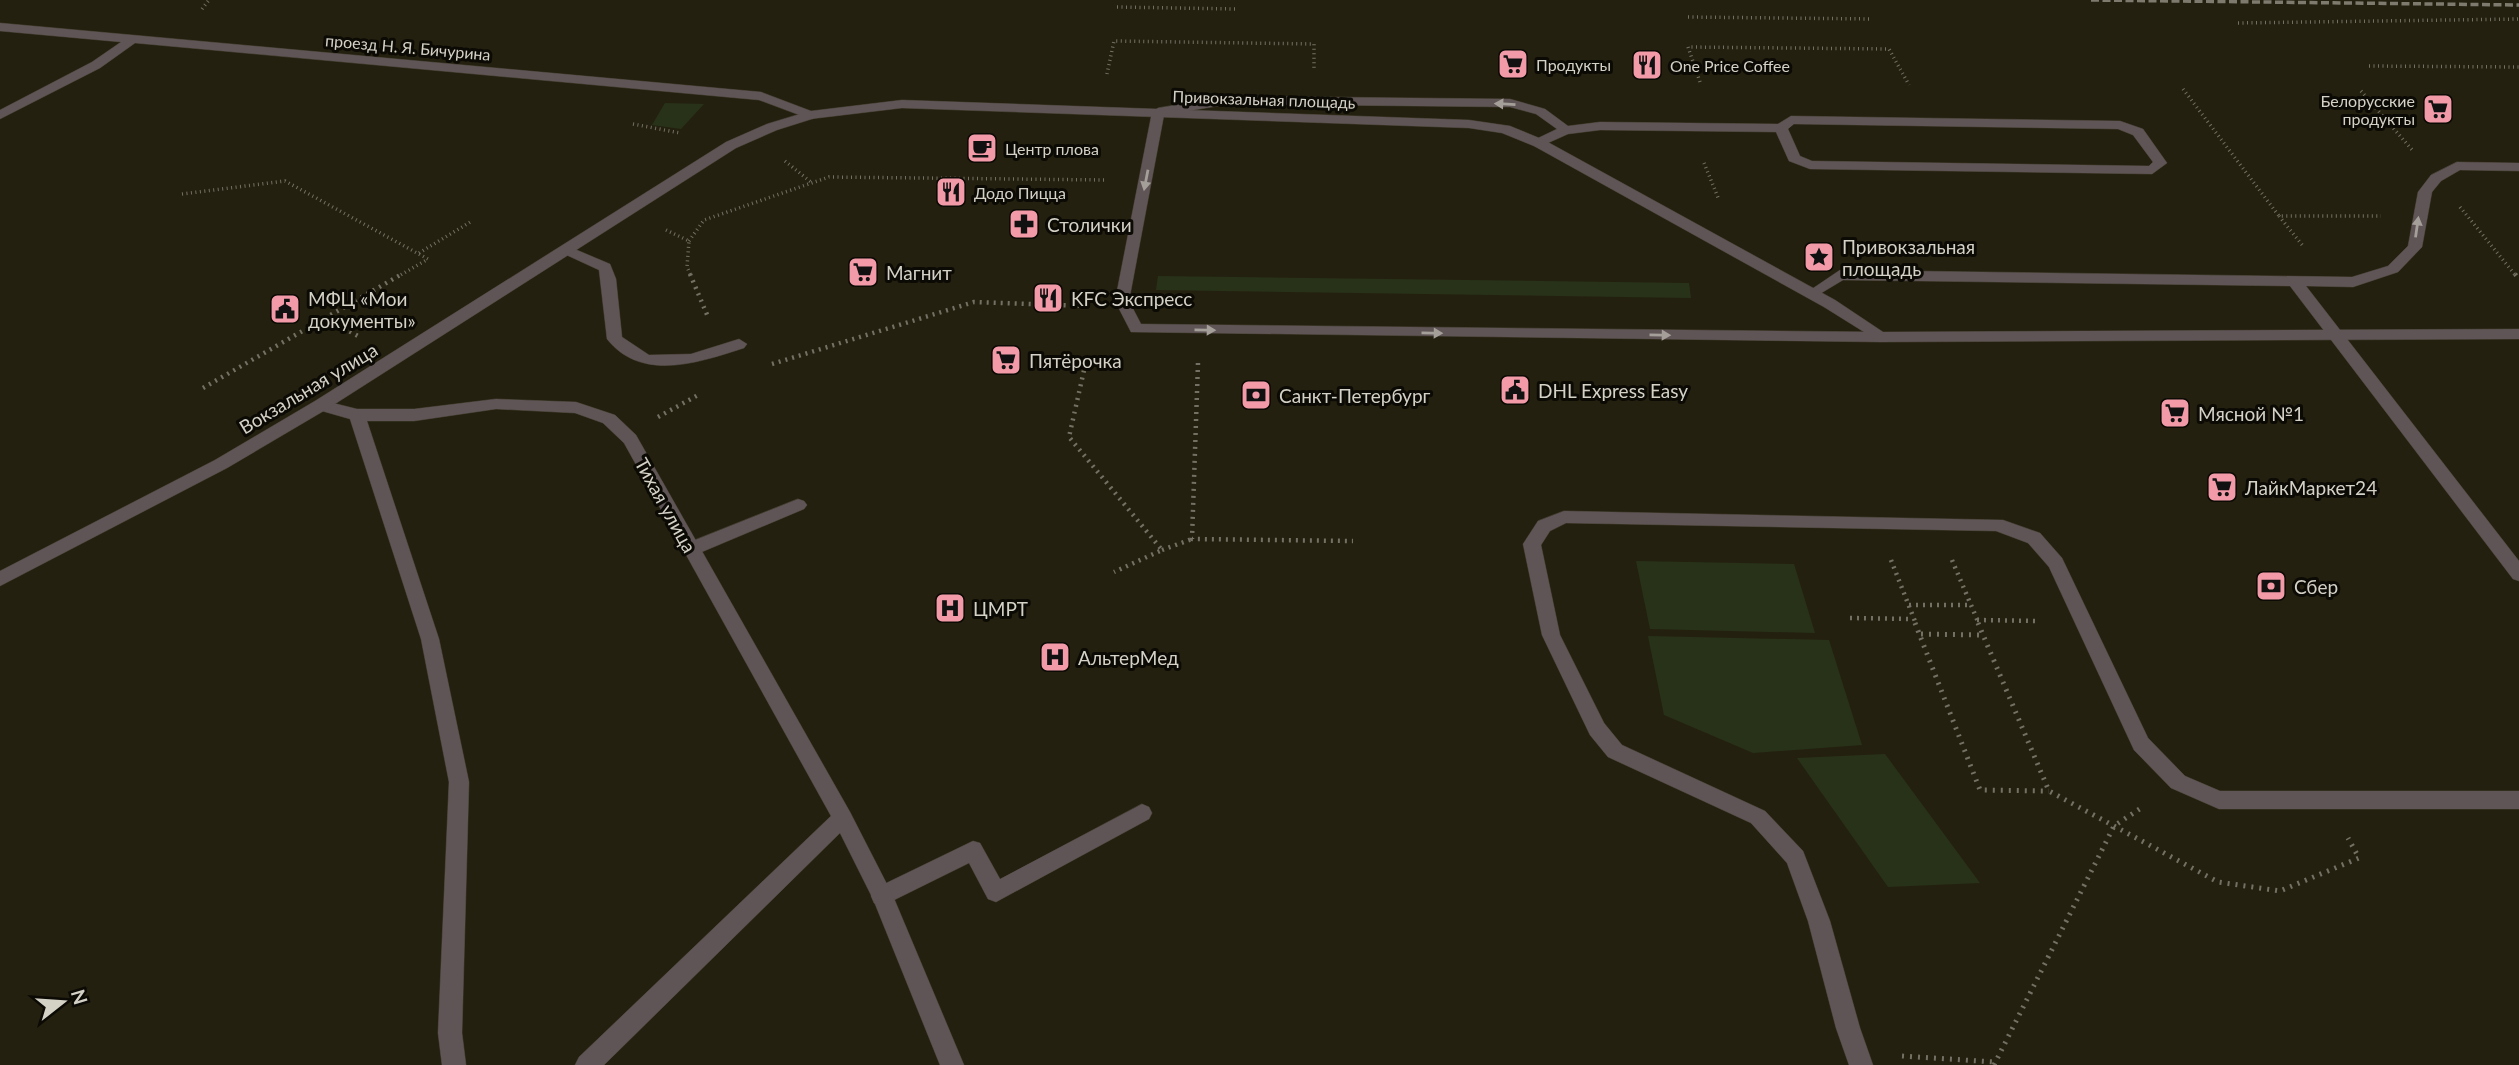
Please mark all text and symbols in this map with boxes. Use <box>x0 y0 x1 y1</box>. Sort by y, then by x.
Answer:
street label: проезд Н. Я. Бичурина <box>325 30 491 64</box>
supermarket icon: Продукты <box>1496 47 1530 81</box>
restaurant icon: One Price Coffee <box>1630 48 1664 82</box>
place label: Продукты <box>1536 55 1611 74</box>
place label: One Price Coffee <box>1670 56 1790 75</box>
street label: Привокзальная площадь <box>1172 86 1356 112</box>
place label: Белорусские продукты <box>2320 91 2415 128</box>
supermarket icon: Белорусские продукты <box>2421 92 2455 126</box>
one-way arrow <box>1494 98 1516 109</box>
cafe icon: Центр плова <box>965 131 999 165</box>
place label: Центр плова <box>1005 139 1099 158</box>
one-way arrow <box>1140 169 1151 191</box>
restaurant icon: Додо Пицца <box>934 175 968 209</box>
place label: Додо Пицца <box>974 183 1066 202</box>
pharmacy icon: Столички <box>1007 207 1041 241</box>
place label: Столички <box>1047 213 1132 236</box>
one-way arrow <box>2412 216 2423 238</box>
place label: Привокзальная площадь <box>1842 235 1975 280</box>
place icon: Привокзальная площадь <box>1802 240 1836 274</box>
supermarket icon: Магнит <box>846 255 880 289</box>
place label: Магнит <box>886 261 952 284</box>
restaurant icon: KFC Экспресс <box>1031 281 1065 315</box>
place label: МФЦ «Мои документы» <box>308 287 416 332</box>
place label: KFC Экспресс <box>1071 287 1192 310</box>
public building icon: МФЦ «Мои документы» <box>268 292 302 326</box>
one-way arrow <box>1194 324 1216 336</box>
one-way arrow <box>1421 327 1443 338</box>
one-way arrow <box>1649 329 1671 341</box>
street label: Вокзальная улица <box>235 338 381 438</box>
supermarket icon: Пятёрочка <box>989 343 1023 377</box>
place label: Пятёрочка <box>1029 349 1122 372</box>
public building icon: DHL Express Easy <box>1498 373 1532 407</box>
bank icon: Санкт-Петербург <box>1239 378 1273 412</box>
place label: DHL Express Easy <box>1538 379 1688 402</box>
place label: Санкт-Петербург <box>1279 384 1431 407</box>
supermarket icon: Мясной №1 <box>2158 396 2192 430</box>
place label: Мясной №1 <box>2198 402 2304 425</box>
street label: Тихая улица <box>630 453 702 557</box>
supermarket icon: ЛайкМаркет24 <box>2205 470 2239 504</box>
place label: ЛайкМаркет24 <box>2244 476 2377 499</box>
bank icon: Сбер <box>2254 569 2288 603</box>
place label: Сбер <box>2294 575 2338 598</box>
hospital icon: ЦМРТ <box>933 591 967 625</box>
place label: ЦМРТ <box>973 597 1028 620</box>
hospital icon: АльтерМед <box>1038 640 1072 674</box>
place label: АльтерМед <box>1078 646 1179 669</box>
north arrow <box>28 967 98 1037</box>
text: N <box>67 987 93 1007</box>

